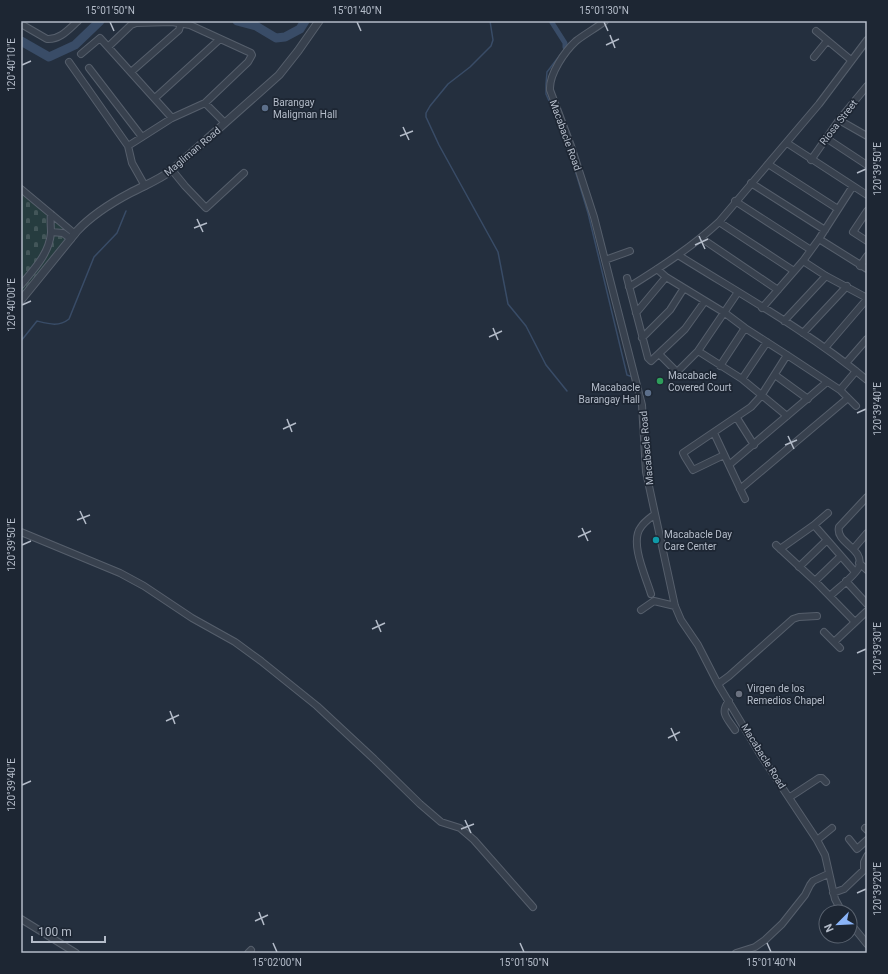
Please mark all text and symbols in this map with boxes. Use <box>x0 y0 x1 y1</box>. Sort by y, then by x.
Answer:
text: 15°01'50"N <box>85 5 135 16</box>
text: 15°01'40"N <box>332 5 382 16</box>
text: 15°01'30"N <box>579 5 629 16</box>
text: 120°40'10"E <box>6 38 17 92</box>
place label: Barangay Maligman Hall <box>273 97 337 120</box>
street label: Macabacle Road <box>548 98 583 172</box>
street label: Riosa Street <box>818 98 859 147</box>
marker: Barangay Maligman Hall <box>260 103 270 113</box>
street label: Magliman Road <box>162 125 223 178</box>
text: 120°39'50"E <box>872 142 883 196</box>
text: 120°40'00"E <box>6 278 17 332</box>
place label: Macabacle Covered Court <box>668 370 732 393</box>
marker: Macabacle Covered Court <box>655 376 665 386</box>
place label: Macabacle Barangay Hall <box>579 382 640 405</box>
text: 120°39'40"E <box>872 382 883 436</box>
marker: Macabacle Barangay Hall <box>643 388 653 398</box>
street label: Macabacle Road <box>638 410 655 485</box>
text: 120°39'50"E <box>6 518 17 572</box>
place label: Macabacle Day Care Center <box>664 529 732 552</box>
marker: Macabacle Day Care Center <box>651 535 661 545</box>
text: 120°39'30"E <box>872 622 883 676</box>
place label: Virgen de los Remedios Chapel <box>747 683 825 706</box>
marker: Virgen de los Remedios Chapel <box>734 689 744 699</box>
street label: Macabacle Road <box>739 722 788 791</box>
text: 120°39'40"E <box>6 758 17 812</box>
text: 120°39'20"E <box>872 862 883 916</box>
north arrow <box>818 904 858 944</box>
scale bar <box>32 918 105 944</box>
text: N <box>822 921 837 934</box>
text: 100 m <box>38 925 72 939</box>
text: 15°02'00"N <box>252 957 302 968</box>
text: 15°01'50"N <box>499 957 549 968</box>
text: 15°01'40"N <box>746 957 796 968</box>

